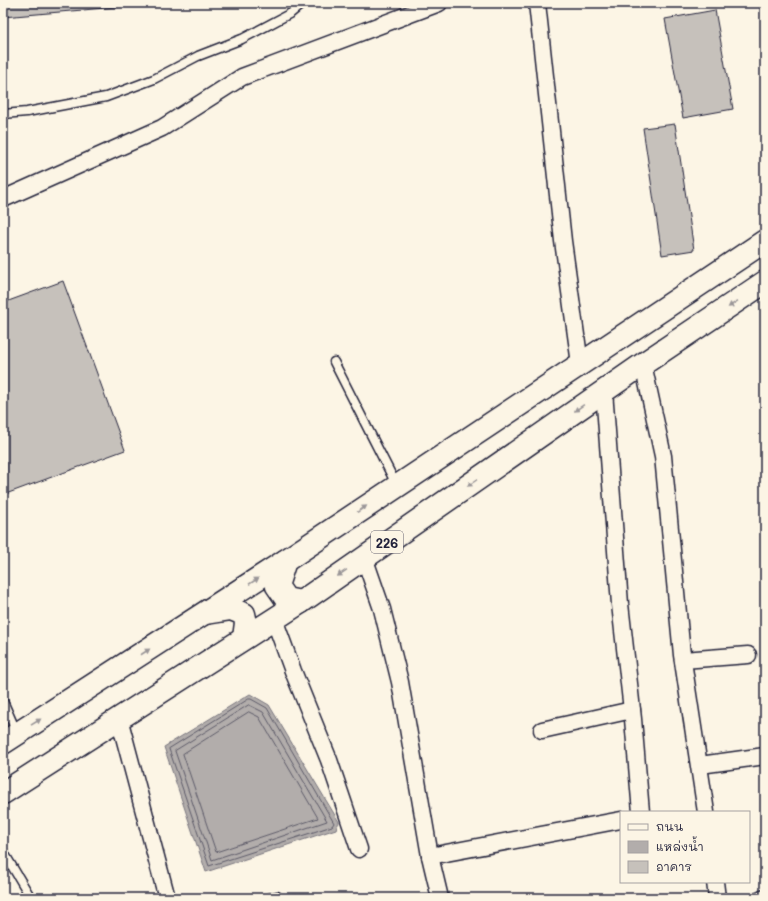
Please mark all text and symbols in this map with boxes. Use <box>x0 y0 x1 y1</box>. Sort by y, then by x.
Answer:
one-way arrow <box>727 300 738 308</box>
one-way arrow <box>574 404 584 412</box>
one-way arrow <box>467 479 477 487</box>
one-way arrow <box>357 505 368 513</box>
road number: 226 <box>371 531 403 553</box>
one-way arrow <box>337 569 347 577</box>
one-way arrow <box>249 577 259 585</box>
one-way arrow <box>140 648 150 656</box>
one-way arrow <box>31 718 41 726</box>
legend <box>620 811 750 883</box>
text: ถนน <box>656 818 684 834</box>
text: แหล่งน้ำ <box>656 836 704 854</box>
text: อาคาร <box>656 858 692 874</box>

